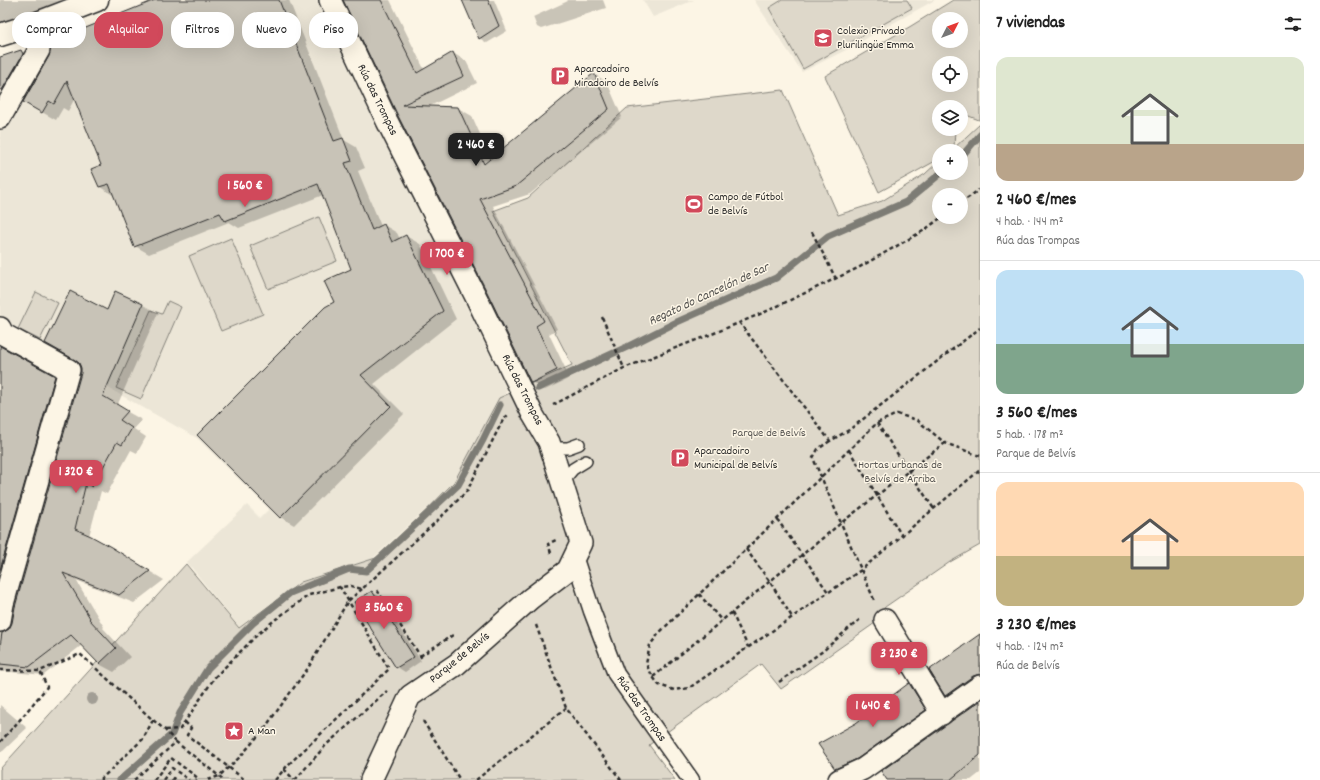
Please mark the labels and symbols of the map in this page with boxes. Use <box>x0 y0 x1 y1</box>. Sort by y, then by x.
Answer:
north arrow <box>932 12 968 48</box>
place label: Colexio Privado Plurilingüe Emma <box>837 23 914 54</box>
school or university icon: Colexio Privado Plurilingüe Emma <box>812 27 834 49</box>
street label: Rúa das Trompas <box>352 61 402 139</box>
place label: Aparcadoiro Miradoiro de Belvís <box>574 61 659 92</box>
parking icon: Aparcadoiro Miradoiro de Belvís <box>549 65 571 87</box>
pin: 2 460 € <box>439 133 513 167</box>
pin: 1 560 € <box>208 174 282 208</box>
place label: Campo de Fútbol de Belvís <box>708 189 784 220</box>
sports icon: Campo de Fútbol de Belvís <box>683 193 705 215</box>
pin: 1 700 € <box>410 242 484 276</box>
water label: Regato do Cancelón de Sar <box>646 258 774 331</box>
street label: Rúa das Trompas <box>497 352 547 428</box>
park label: Parque de Belvís <box>732 425 806 442</box>
place label: Aparcadoiro Municipal de Belvís <box>694 443 777 474</box>
parking icon: Aparcadoiro Municipal de Belvís <box>669 447 691 469</box>
park label: Hortas urbanas de Belvís de Arriba <box>858 457 942 488</box>
pin: 1 320 € <box>39 460 113 494</box>
pin: 3 560 € <box>347 596 421 630</box>
street label: Parque de Belvís <box>426 628 494 688</box>
pin: 3 230 € <box>862 642 936 676</box>
street label: Rúa das Trompas <box>612 672 670 746</box>
pin: 1 640 € <box>836 694 910 728</box>
place icon: A Man <box>223 720 245 742</box>
place label: A Man <box>248 723 276 740</box>

